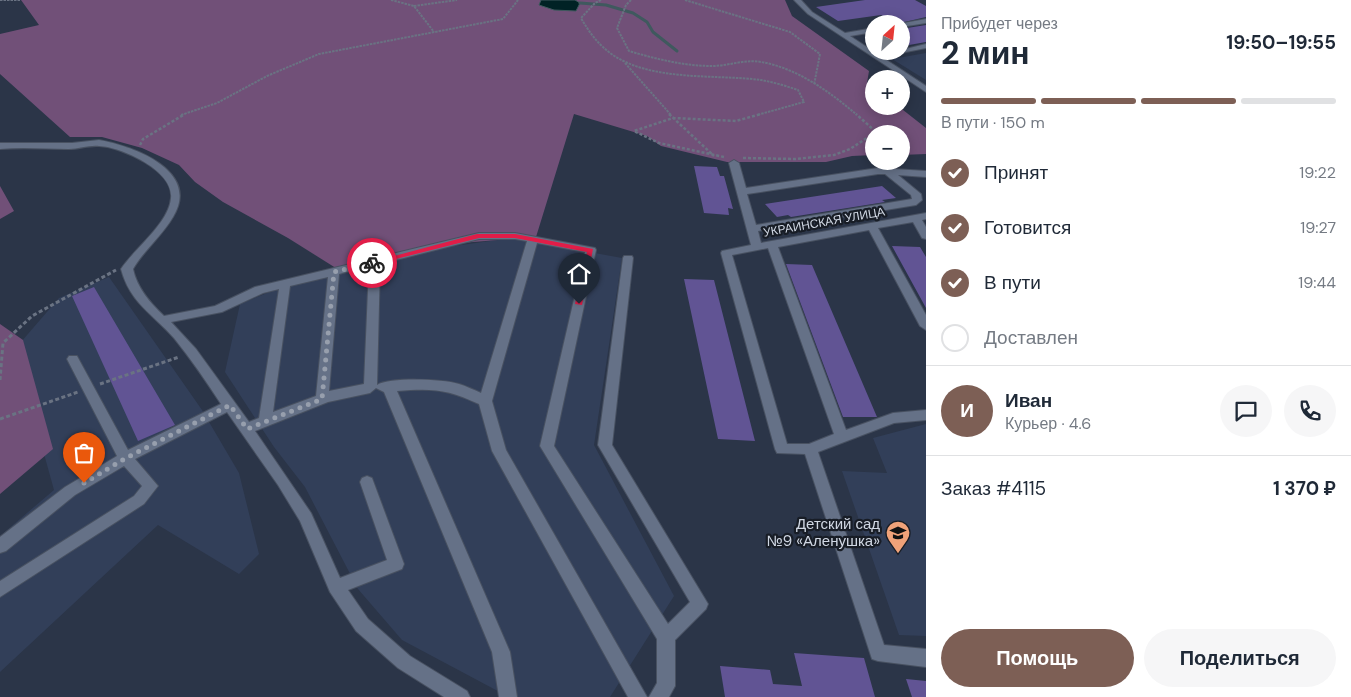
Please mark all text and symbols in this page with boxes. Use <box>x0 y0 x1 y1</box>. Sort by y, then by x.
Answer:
text: Прибудет через <box>941 13 1058 34</box>
north arrow <box>865 15 910 60</box>
map controls <box>865 15 910 170</box>
text: 19:50–19:55 <box>1226 30 1336 55</box>
text: 2 мин <box>941 32 1030 74</box>
button: + <box>865 70 910 115</box>
text: В пути · 150 m <box>941 112 1045 133</box>
button: − <box>865 125 910 170</box>
icon: check <box>941 159 969 187</box>
text: Принят <box>984 160 1048 185</box>
text: 19:22 <box>1299 162 1336 183</box>
street label: УКРАИНСКАЯ УЛИЦА <box>762 203 886 241</box>
icon: check <box>941 214 969 242</box>
text: Готовится <box>984 215 1071 240</box>
text: 19:27 <box>1300 217 1336 238</box>
courier <box>347 238 397 288</box>
icon: bike <box>358 249 386 277</box>
pin <box>558 253 600 304</box>
icon: home <box>565 260 593 288</box>
icon: check <box>941 269 969 297</box>
text: В пути <box>984 270 1041 295</box>
text: 19:44 <box>1298 272 1336 293</box>
text: Доставлен <box>984 325 1078 350</box>
button: chat <box>1220 385 1272 437</box>
button: phone <box>1284 385 1336 437</box>
text: Иван <box>1005 388 1052 413</box>
text: И <box>960 398 974 423</box>
text: Курьер · 4.6 <box>1005 413 1091 434</box>
pin <box>63 432 105 483</box>
icon: bag <box>70 439 98 467</box>
text: Заказ #4115 <box>941 476 1046 501</box>
text: 1 370 ₽ <box>1273 476 1336 501</box>
place label: Детский сад №9 «Аленушка» <box>767 514 880 551</box>
school or university icon: Детский сад №9 «Аленушка» <box>885 520 911 554</box>
button: Помощь <box>941 629 1134 687</box>
button: Поделиться <box>1144 629 1336 687</box>

